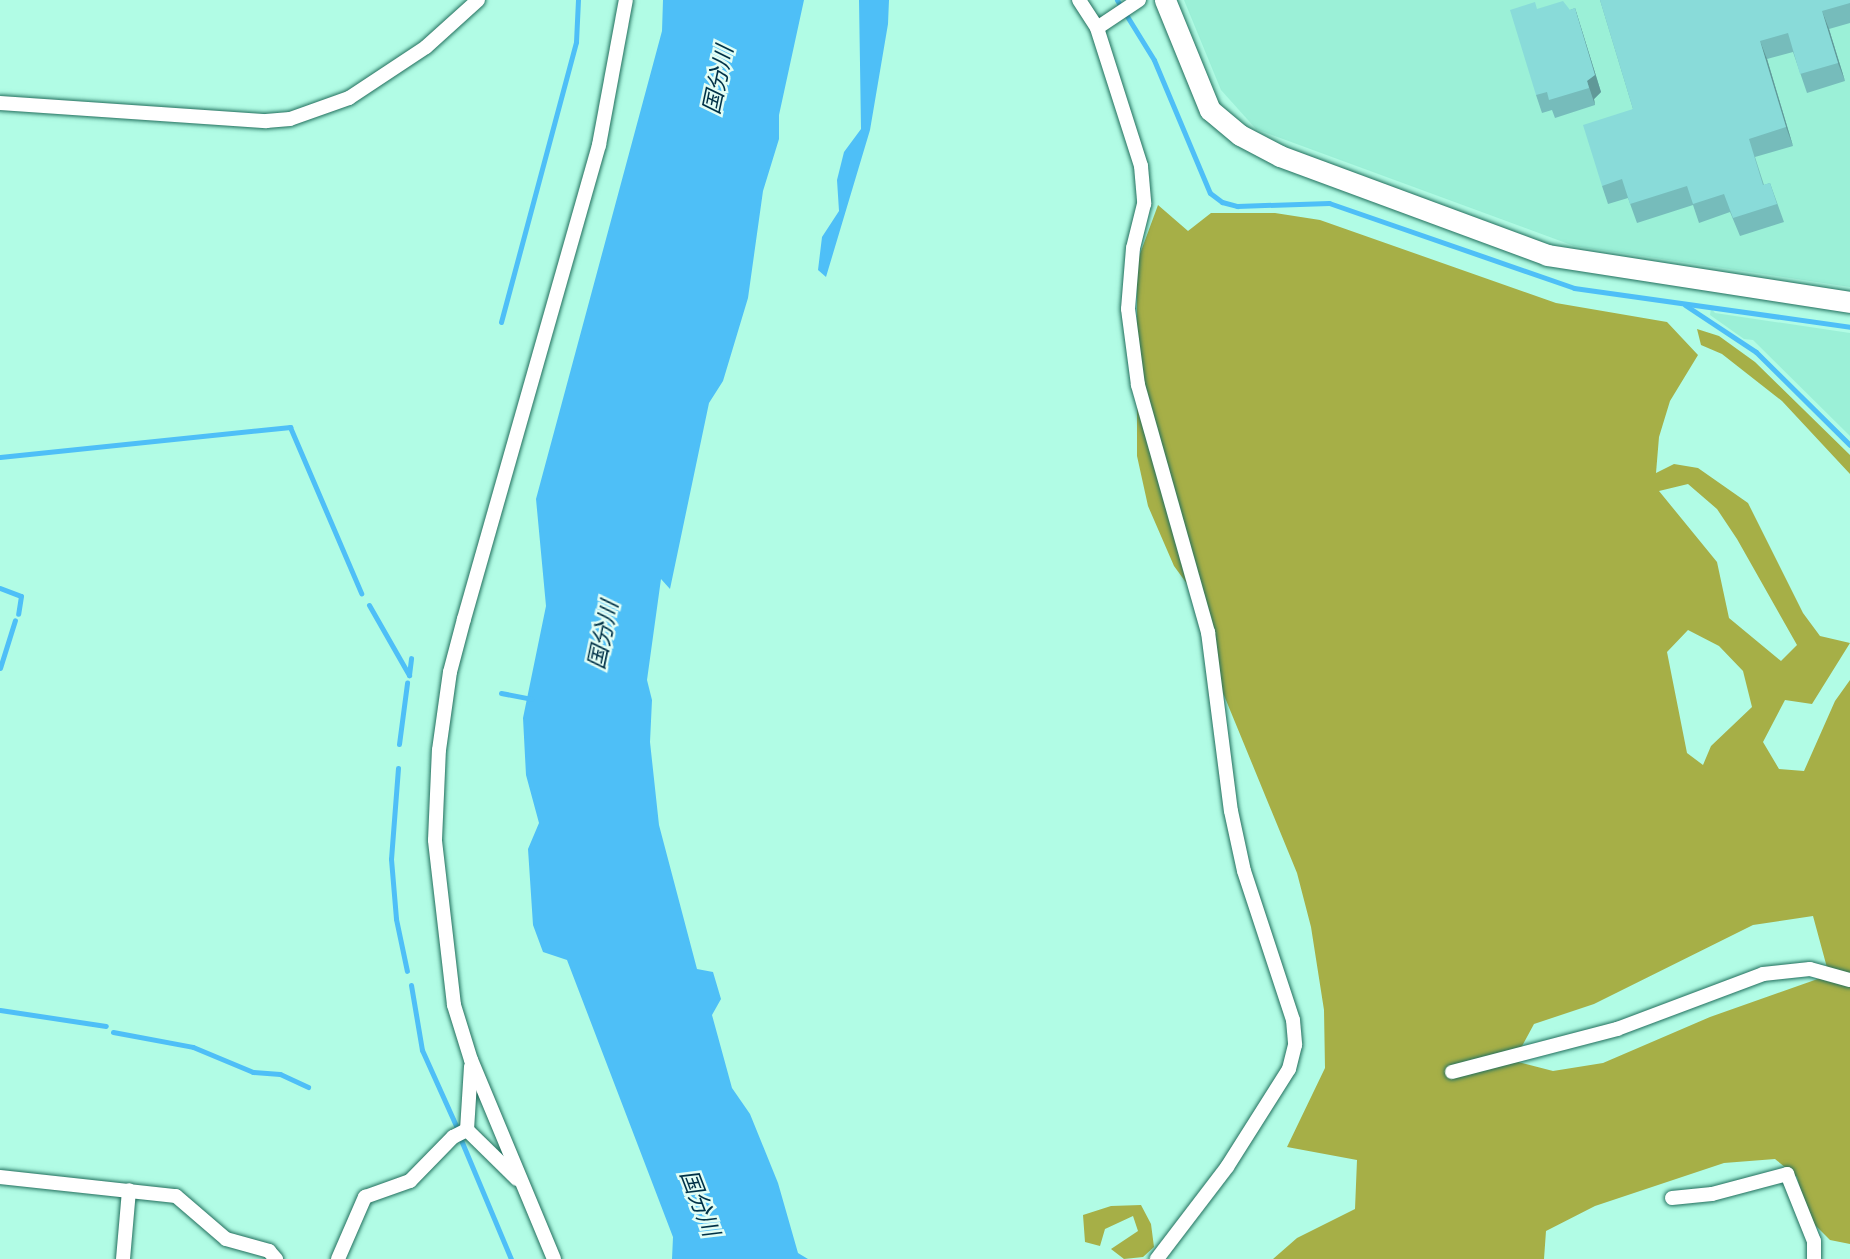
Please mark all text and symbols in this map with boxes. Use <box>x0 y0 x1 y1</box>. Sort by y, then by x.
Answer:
water label: 国分川 <box>697 43 739 117</box>
water label: 国分川 <box>582 598 624 672</box>
water label: 国分川 <box>675 1166 725 1240</box>

